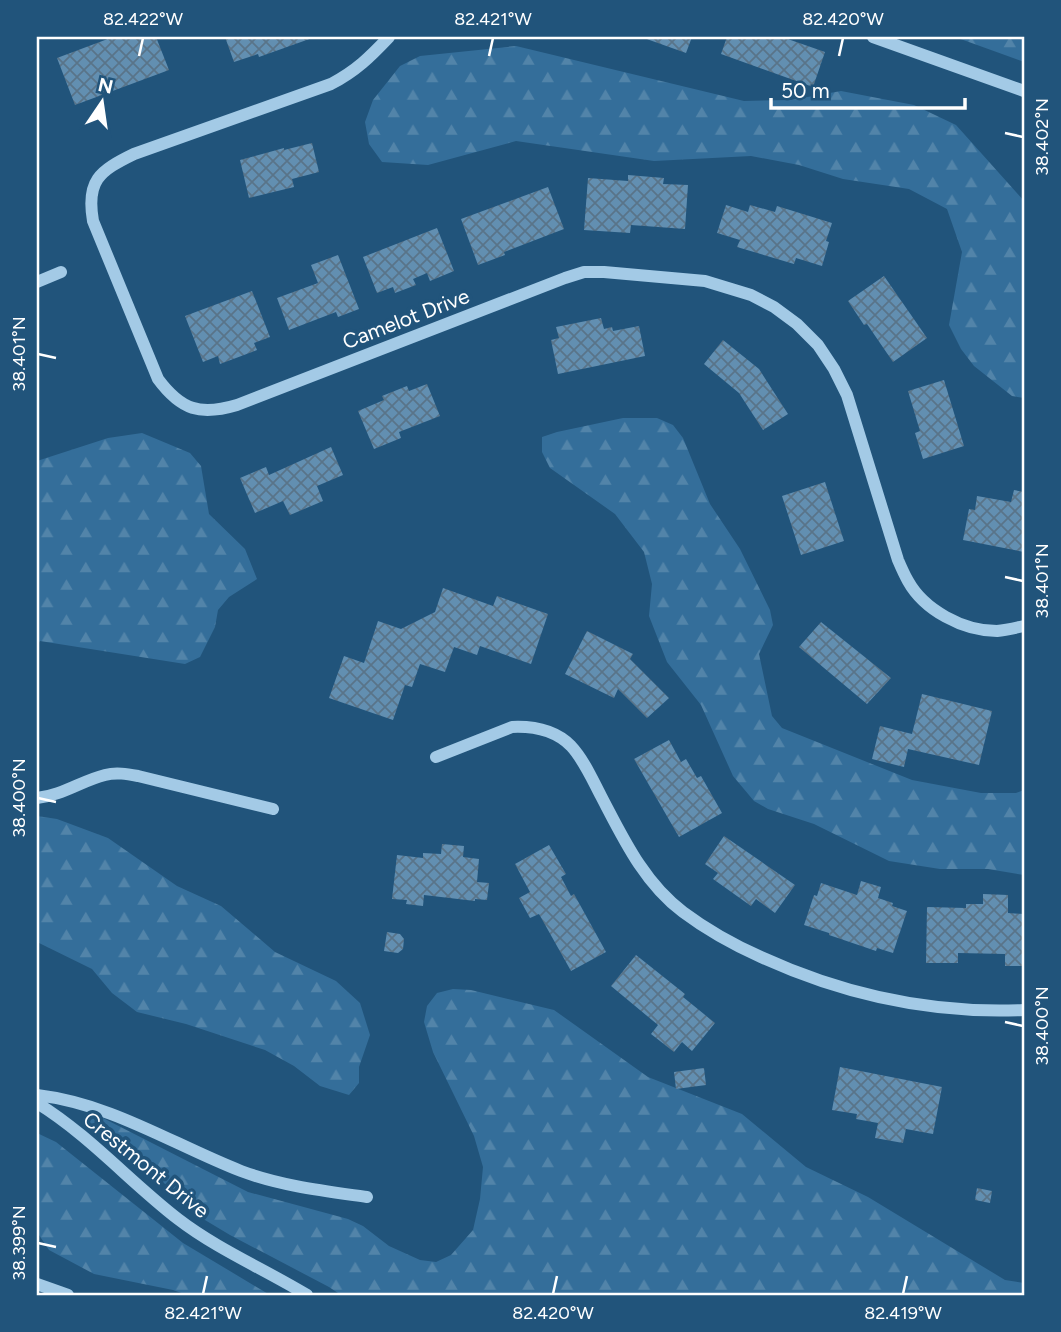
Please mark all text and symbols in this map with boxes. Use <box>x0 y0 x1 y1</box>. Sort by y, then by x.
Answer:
text: 82.422°W <box>103 8 184 30</box>
text: 82.421°W <box>454 8 532 30</box>
text: 82.420°W <box>802 8 884 30</box>
north arrow <box>66 66 136 136</box>
scale bar <box>771 66 965 110</box>
text: N <box>96 73 115 99</box>
text: 50 m <box>781 78 830 103</box>
text: 38.402°N <box>1031 98 1053 176</box>
street label: Camelot Drive <box>339 283 473 354</box>
text: 38.401°N <box>8 316 30 392</box>
text: 38.401°N <box>1031 543 1053 619</box>
text: 38.400°N <box>8 758 30 838</box>
text: 38.400°N <box>1031 986 1053 1066</box>
street label: Crestmont Drive <box>78 1106 214 1223</box>
text: 38.399°N <box>8 1205 30 1281</box>
text: 82.421°W <box>164 1302 242 1324</box>
text: 82.420°W <box>512 1302 594 1324</box>
text: 82.419°W <box>864 1302 943 1324</box>

